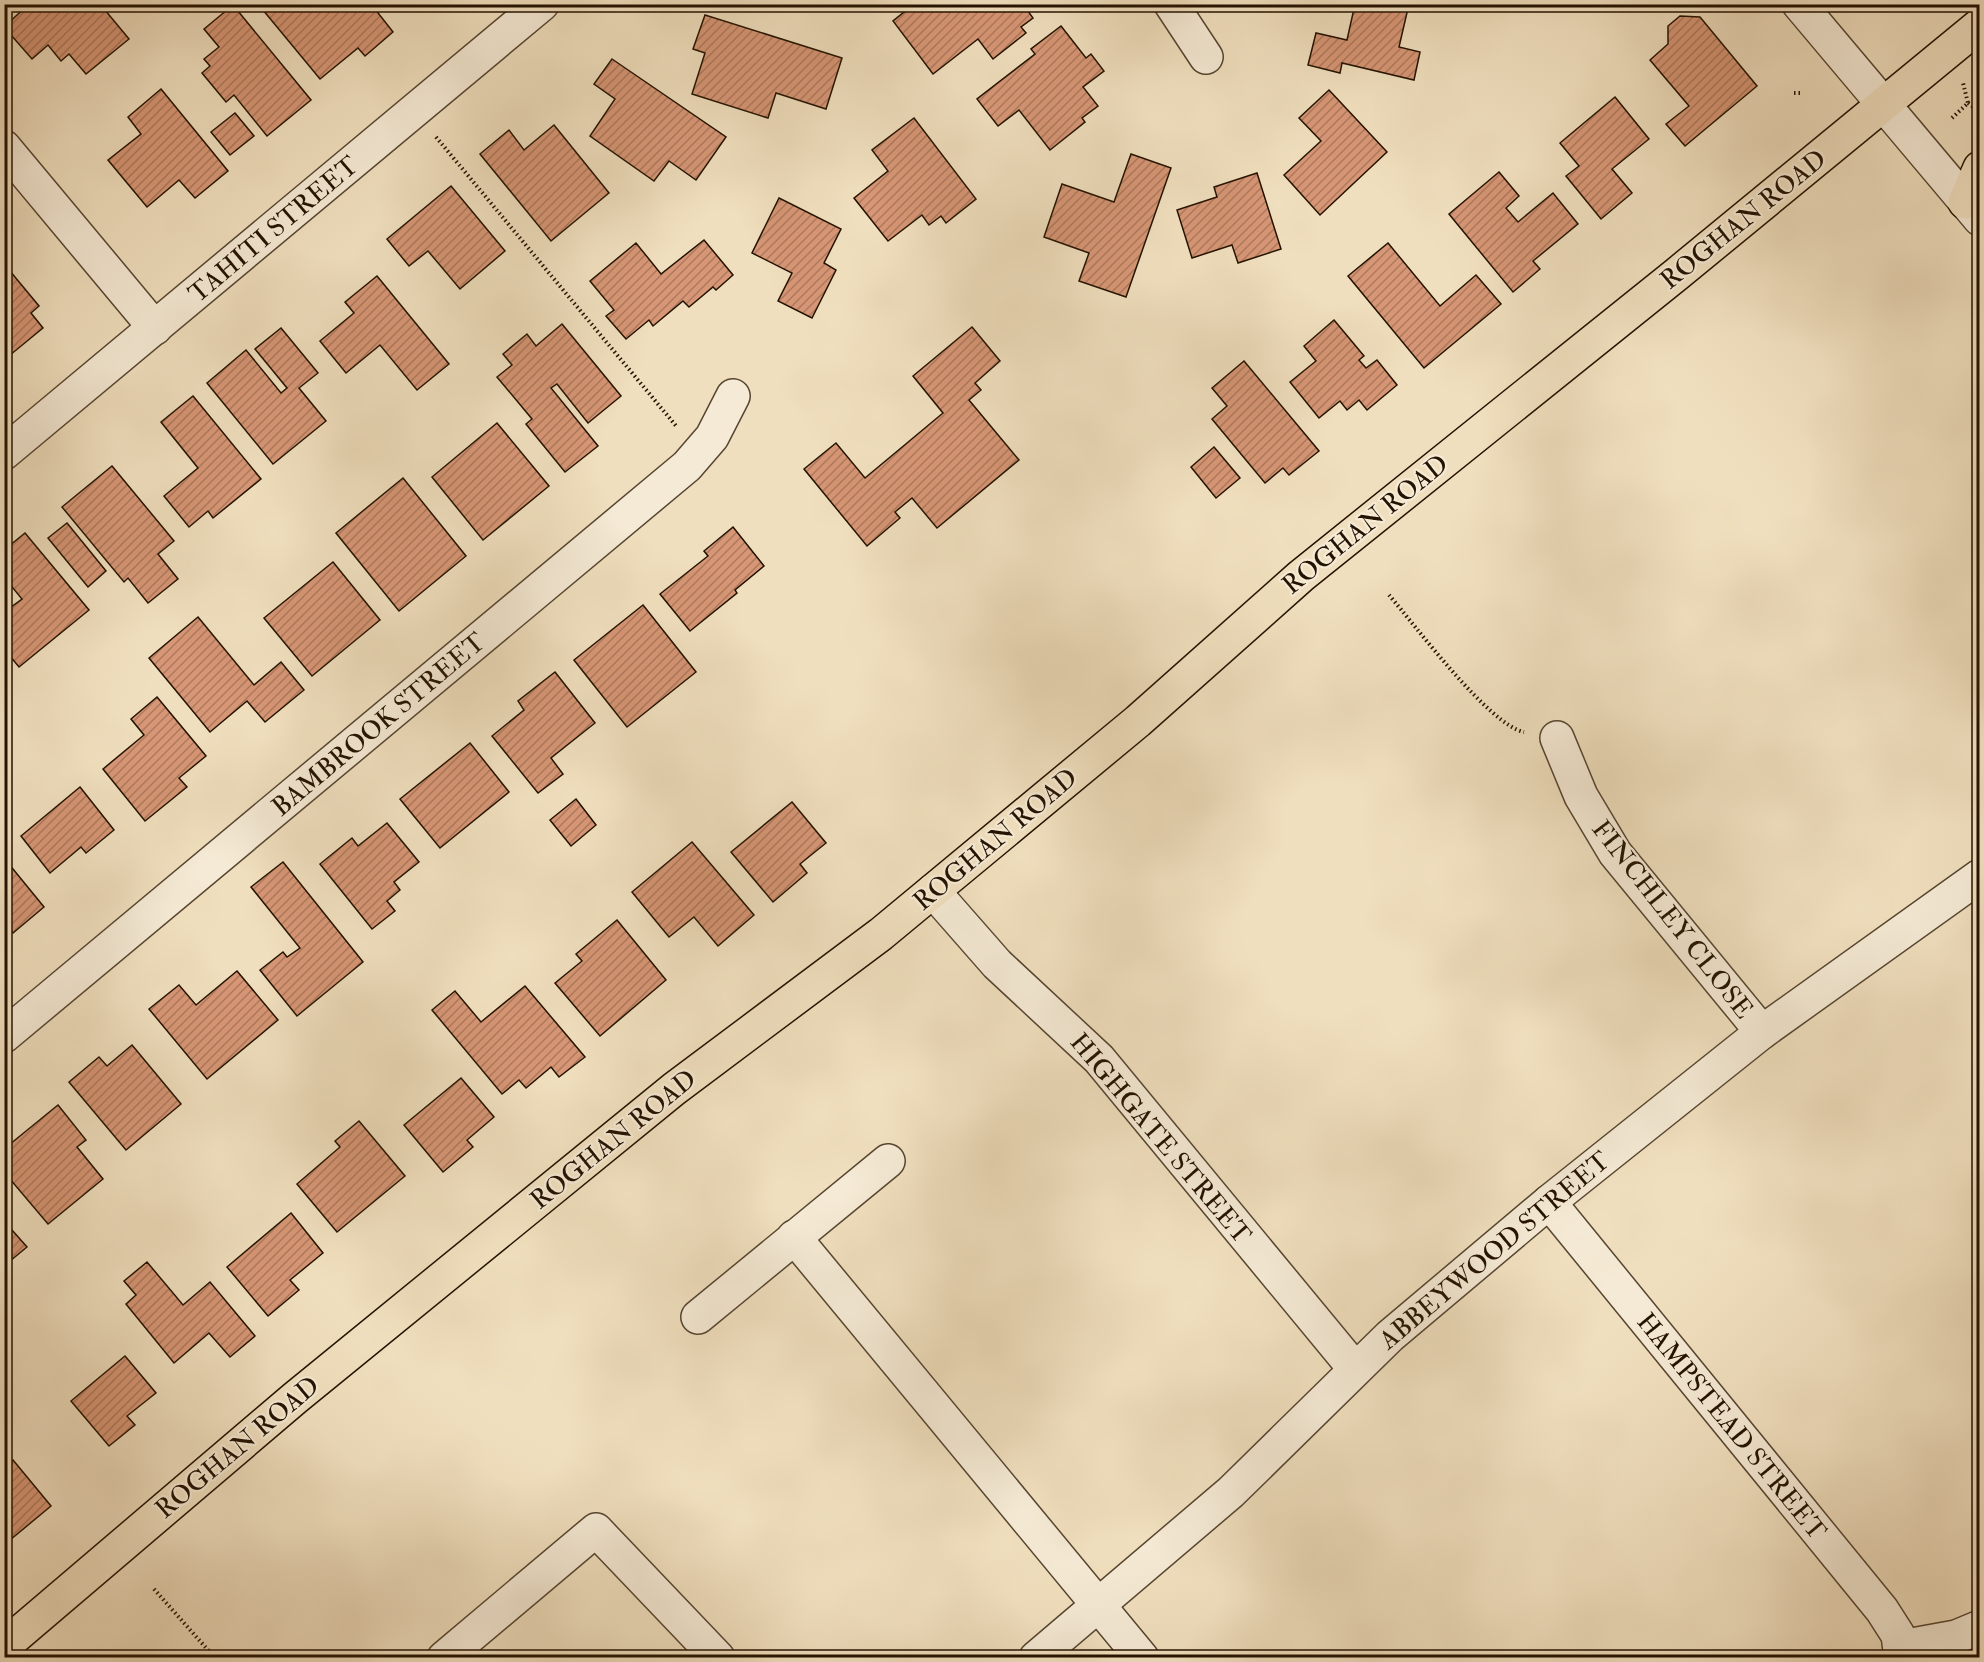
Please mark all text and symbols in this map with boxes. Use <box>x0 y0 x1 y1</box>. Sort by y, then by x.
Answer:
street label: ROGHAN ROAD <box>1654 143 1833 297</box>
street label: TAHITI STREET <box>182 150 365 310</box>
street label: ROGHAN ROAD <box>1276 448 1455 602</box>
street label: BAMBROOK STREET <box>265 626 492 823</box>
street label: ROGHAN ROAD <box>907 762 1084 918</box>
street label: FINCHLEY CLOSE <box>1585 814 1760 1025</box>
street label: HIGHGATE STREET <box>1063 1027 1258 1250</box>
street label: ROGHAN ROAD <box>524 1063 703 1217</box>
street label: ABBEYWOOD STREET <box>1372 1145 1616 1357</box>
street label: HAMPSTEAD STREET <box>1630 1307 1833 1547</box>
street label: ROGHAN ROAD <box>149 1370 326 1526</box>

